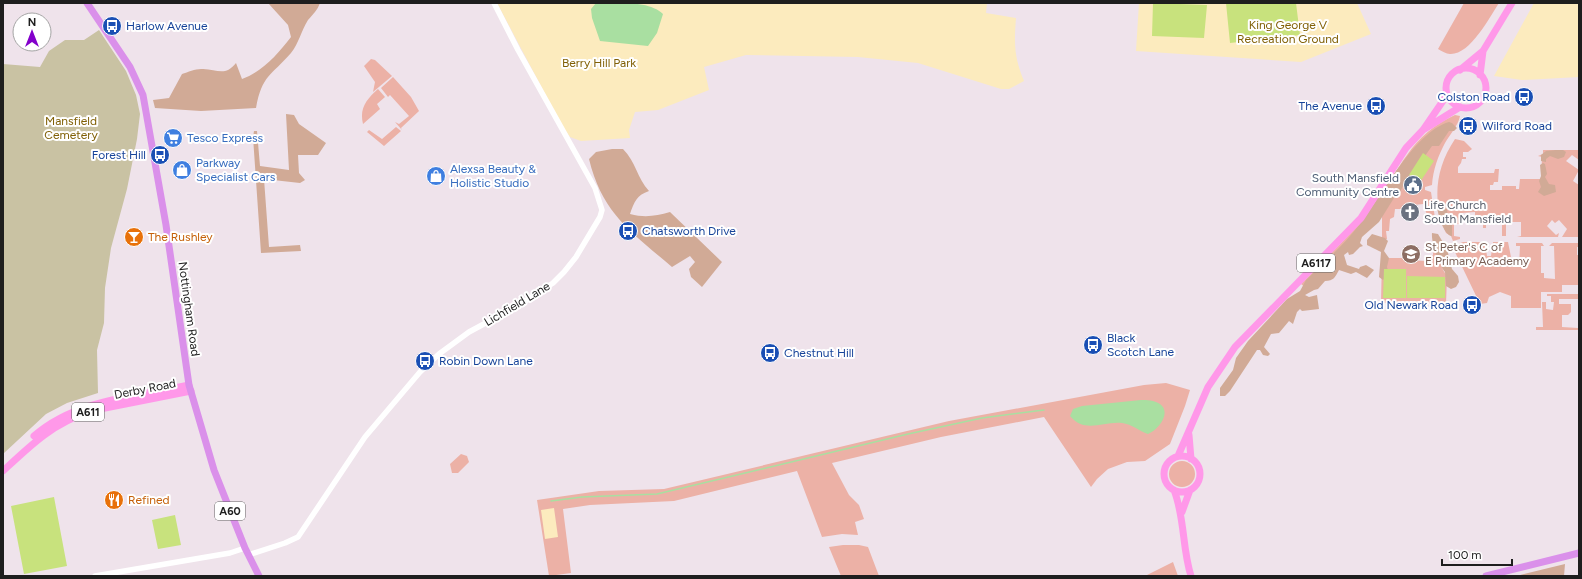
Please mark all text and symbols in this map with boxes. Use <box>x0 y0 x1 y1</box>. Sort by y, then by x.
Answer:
north arrow <box>12 12 52 52</box>
bus stop icon: Harlow Avenue <box>101 15 123 37</box>
text: N <box>28 16 36 29</box>
park label: King George V Recreation Ground <box>1237 18 1339 46</box>
place label: Harlow Avenue <box>126 19 208 33</box>
park label: Berry Hill Park <box>562 56 636 70</box>
bus stop icon: Colston Road <box>1513 86 1535 108</box>
place label: Colston Road <box>1437 90 1510 104</box>
bus stop icon: The Avenue <box>1365 95 1387 117</box>
place label: The Avenue <box>1299 99 1362 113</box>
park label: Mansfield Cemetery <box>44 114 98 142</box>
bus stop icon: Wilford Road <box>1457 115 1479 137</box>
place label: Wilford Road <box>1482 119 1552 133</box>
supermarket icon: Tesco Express <box>162 127 184 149</box>
place label: Tesco Express <box>187 131 264 145</box>
bus stop icon: Forest Hill <box>149 144 171 166</box>
place label: Forest Hill <box>92 148 146 162</box>
place label: Parkway Specialist Cars <box>196 156 276 184</box>
shop icon: Parkway Specialist Cars <box>171 159 193 181</box>
place label: Alexsa Beauty & Holistic Studio <box>450 162 536 190</box>
shop icon: Alexsa Beauty & Holistic Studio <box>425 165 447 187</box>
place label: South Mansfield Community Centre <box>1296 171 1399 199</box>
public building icon: South Mansfield Community Centre <box>1402 174 1424 196</box>
place label: Life Church South Mansfield <box>1424 198 1511 226</box>
church icon: Life Church South Mansfield <box>1399 201 1421 223</box>
bus stop icon: Chatsworth Drive <box>617 220 639 242</box>
place label: Chatsworth Drive <box>642 224 736 238</box>
bar icon: The Rushley <box>123 226 145 248</box>
place label: The Rushley <box>148 230 213 244</box>
place label: St Peter's C of E Primary Academy <box>1425 240 1530 268</box>
school or university icon: St Peter's C of E Primary Academy <box>1400 243 1422 265</box>
road number: A6117 <box>1297 254 1335 272</box>
street label: Nottingham Road <box>175 261 203 357</box>
street label: Lichfield Lane <box>482 279 553 329</box>
bus stop icon: Old Newark Road <box>1461 294 1483 316</box>
place label: Old Newark Road <box>1365 298 1458 312</box>
place label: Black Scotch Lane <box>1107 331 1175 359</box>
bus stop icon: Black Scotch Lane <box>1082 334 1104 356</box>
bus stop icon: Chestnut Hill <box>759 342 781 364</box>
place label: Chestnut Hill <box>784 346 854 360</box>
bus stop icon: Robin Down Lane <box>414 350 436 372</box>
place label: Robin Down Lane <box>439 354 533 368</box>
street label: Derby Road <box>113 376 177 402</box>
road number: A611 <box>72 403 104 421</box>
restaurant icon: Refined <box>103 489 125 511</box>
place label: Refined <box>128 493 170 507</box>
road number: A60 <box>215 502 245 520</box>
scale bar <box>1442 541 1512 567</box>
text: 100 m <box>1448 548 1482 562</box>

